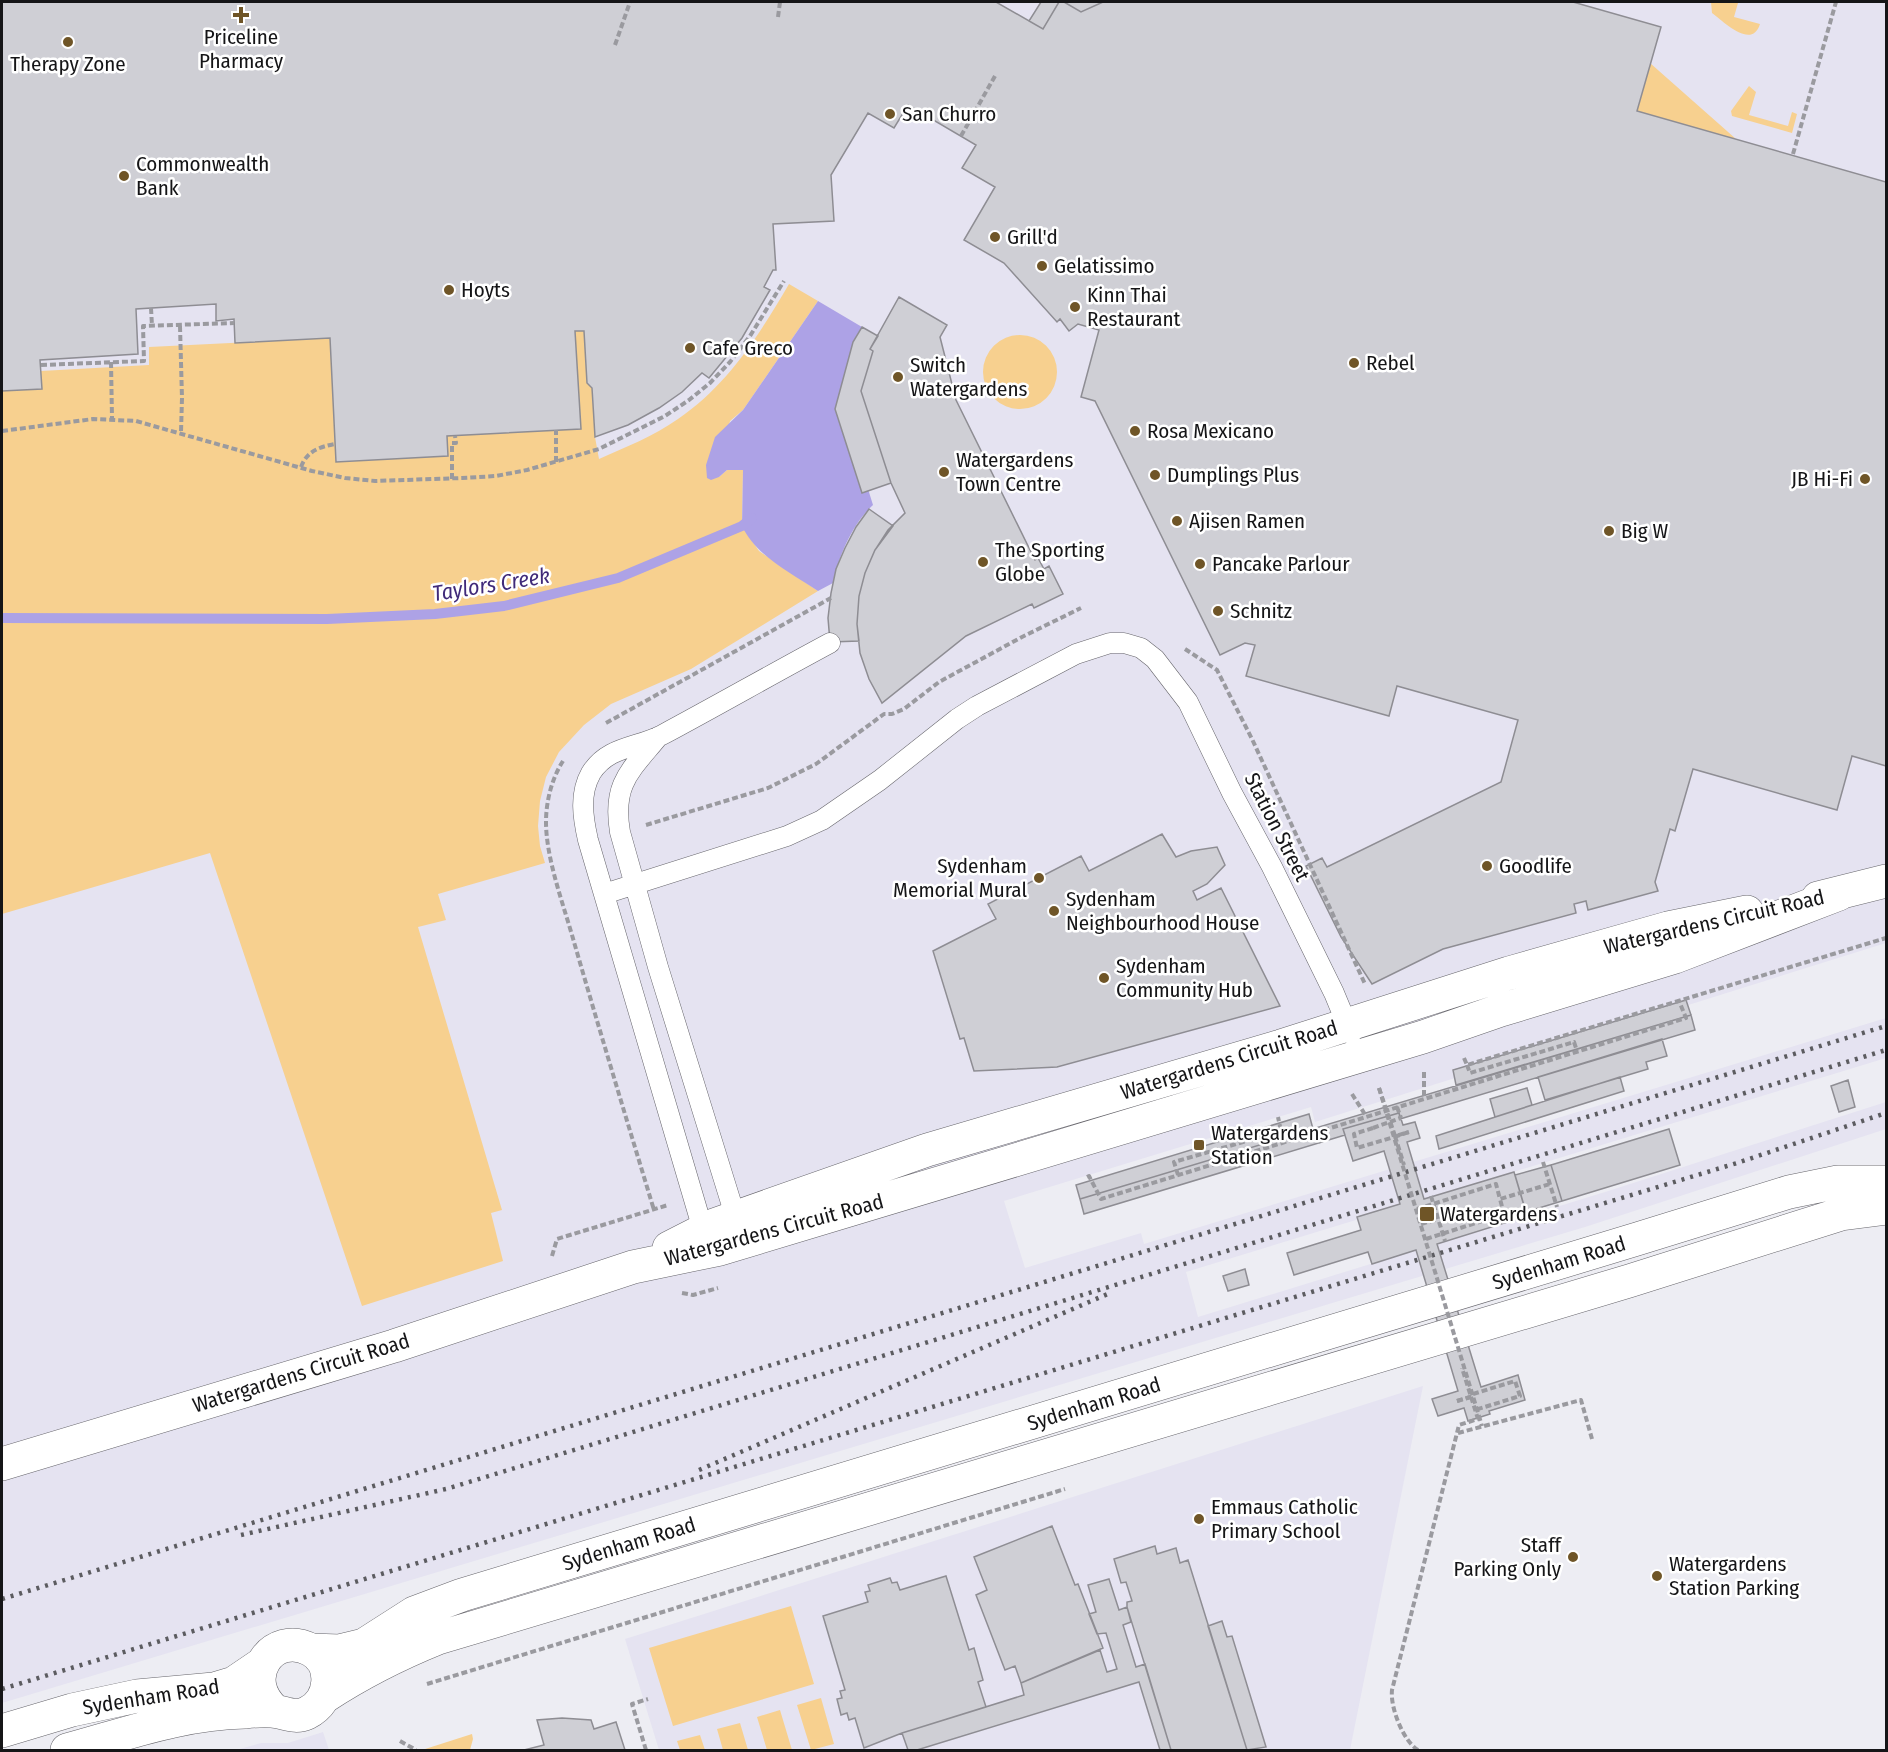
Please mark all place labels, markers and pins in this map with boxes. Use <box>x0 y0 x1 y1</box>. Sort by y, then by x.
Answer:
marker: Priceline Pharmacy <box>234 8 248 22</box>
place label: Priceline Pharmacy <box>199 24 284 74</box>
marker: Therapy Zone <box>61 35 75 49</box>
place label: Therapy Zone <box>10 51 126 77</box>
place label: San Churro <box>902 101 996 127</box>
marker: San Churro <box>883 107 897 121</box>
place label: Commonwealth Bank <box>136 151 269 201</box>
marker: Commonwealth Bank <box>117 169 131 183</box>
place label: Grill'd <box>1007 224 1058 250</box>
marker: Grill'd <box>988 230 1002 244</box>
place label: Gelatissimo <box>1054 253 1155 279</box>
marker: Gelatissimo <box>1035 259 1049 273</box>
place label: Hoyts <box>461 277 510 303</box>
place label: Kinn Thai Restaurant <box>1087 282 1180 332</box>
marker: Hoyts <box>442 283 456 297</box>
marker: Kinn Thai Restaurant <box>1068 300 1082 314</box>
place label: Cafe Greco <box>702 335 793 361</box>
marker: Cafe Greco <box>683 341 697 355</box>
place label: Rebel <box>1366 350 1415 376</box>
place label: Switch Watergardens <box>910 352 1028 402</box>
marker: Rebel <box>1347 356 1361 370</box>
marker: Switch Watergardens <box>891 370 905 384</box>
place label: Rosa Mexicano <box>1147 418 1274 444</box>
marker: Rosa Mexicano <box>1128 424 1142 438</box>
place label: Watergardens Town Centre <box>956 447 1074 497</box>
place label: Dumplings Plus <box>1167 462 1299 488</box>
marker: Watergardens Town Centre <box>937 465 951 479</box>
place label: JB Hi-Fi <box>1791 466 1853 492</box>
marker: Dumplings Plus <box>1148 468 1162 482</box>
marker: JB Hi-Fi <box>1858 472 1872 486</box>
place label: Ajisen Ramen <box>1189 508 1305 534</box>
marker: Ajisen Ramen <box>1170 514 1184 528</box>
place label: Big W <box>1621 518 1669 544</box>
marker: Big W <box>1602 524 1616 538</box>
place label: The Sporting Globe <box>995 537 1104 587</box>
place label: Pancake Parlour <box>1212 551 1350 577</box>
marker: The Sporting Globe <box>976 555 990 569</box>
marker: Pancake Parlour <box>1193 557 1207 571</box>
place label: Schnitz <box>1230 598 1292 624</box>
marker: Schnitz <box>1211 604 1225 618</box>
place label: Sydenham Memorial Mural <box>893 853 1027 903</box>
place label: Goodlife <box>1499 853 1572 879</box>
marker: Goodlife <box>1480 859 1494 873</box>
marker: Sydenham Memorial Mural <box>1032 871 1046 885</box>
place label: Sydenham Neighbourhood House <box>1066 886 1259 936</box>
marker: Sydenham Neighbourhood House <box>1047 904 1061 918</box>
place label: Sydenham Community Hub <box>1116 953 1253 1003</box>
marker: Sydenham Community Hub <box>1097 971 1111 985</box>
place label: Watergardens Station <box>1211 1120 1329 1170</box>
marker: Watergardens Station <box>1192 1138 1206 1152</box>
place label: Watergardens <box>1440 1201 1558 1227</box>
marker: Watergardens <box>1418 1205 1436 1223</box>
place label: Emmaus Catholic Primary School <box>1211 1494 1358 1544</box>
marker: Emmaus Catholic Primary School <box>1192 1512 1206 1526</box>
place label: Staff Parking Only <box>1454 1532 1563 1582</box>
marker: Staff Parking Only <box>1566 1550 1580 1564</box>
place label: Watergardens Station Parking <box>1669 1551 1799 1601</box>
marker: Watergardens Station Parking <box>1650 1569 1664 1583</box>

